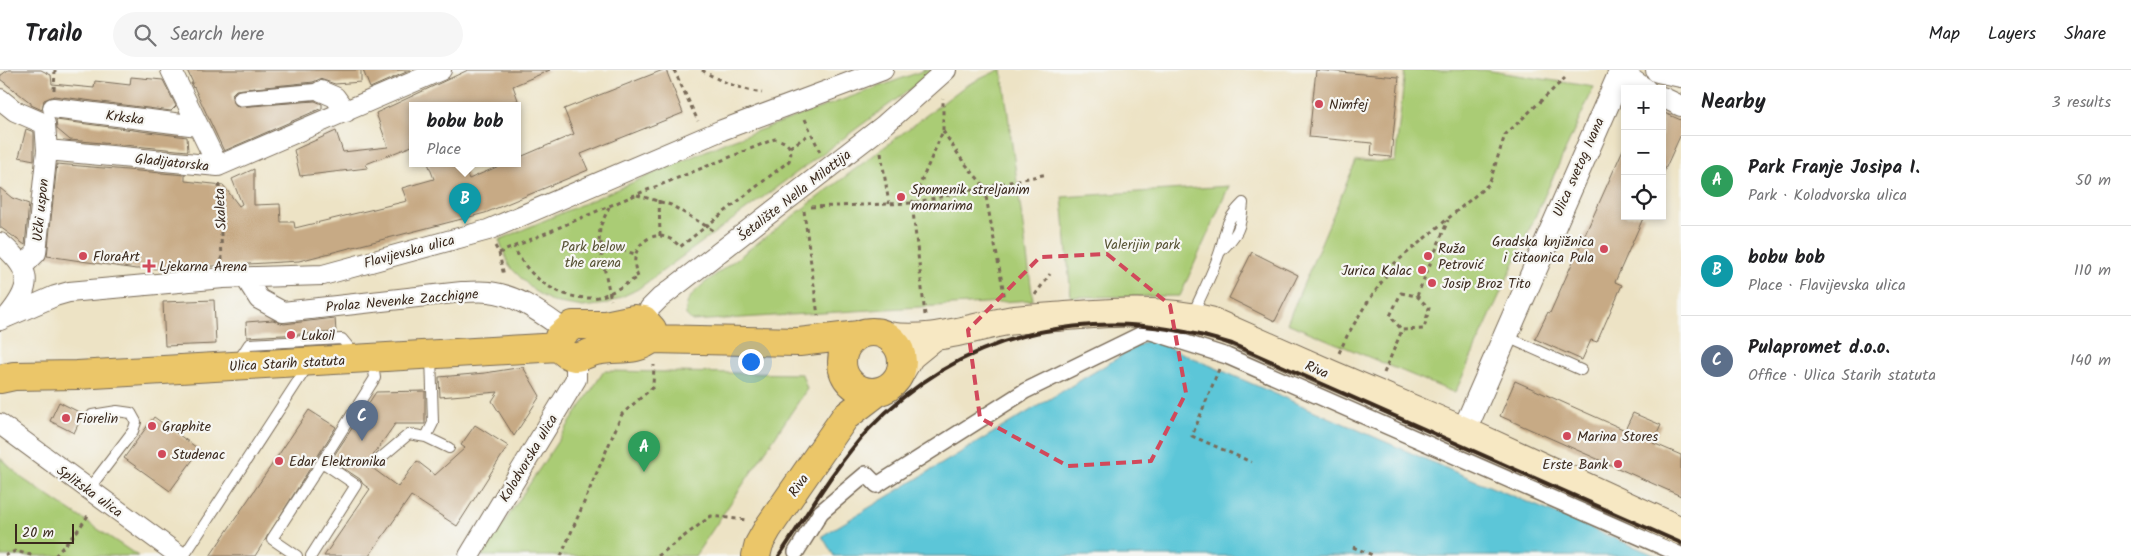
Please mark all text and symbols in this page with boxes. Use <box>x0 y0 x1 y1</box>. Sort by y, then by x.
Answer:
search box <box>113 12 463 57</box>
text: Trailo <box>25 15 83 54</box>
text: Search here <box>171 20 264 50</box>
text: Map <box>1929 20 1960 49</box>
text: Layers <box>1988 20 2036 49</box>
text: Share <box>2064 20 2106 49</box>
icon: search <box>131 21 159 49</box>
map controls <box>1621 85 1666 220</box>
button: + <box>1621 85 1666 130</box>
text: Nearby <box>1701 86 1766 119</box>
text: 3 results <box>2052 90 2111 115</box>
place label: Nimfej <box>1329 94 1369 116</box>
marker: Nimfej <box>1313 98 1325 110</box>
popup <box>409 102 521 167</box>
street label: Krkska <box>104 105 145 131</box>
text: bobu bob <box>427 107 503 137</box>
street label: Ulica svetog Ivana <box>1547 114 1611 221</box>
button: − <box>1621 130 1666 175</box>
text: Place <box>427 137 461 162</box>
street label: Šetalište Nella Milottija <box>733 144 856 247</box>
street label: Gladijatorska <box>134 148 210 178</box>
text: Park Franje Josipa I. <box>1748 153 1920 183</box>
text: A <box>1712 168 1722 193</box>
text: 50 m <box>2075 168 2111 193</box>
button: locate <box>1621 175 1666 220</box>
street label: Učki uspon <box>27 177 55 243</box>
place label: Spomenik streljanim mornarima <box>911 179 1030 217</box>
pin: B <box>449 183 481 224</box>
text: Park · Kolodvorska ulica <box>1748 183 1907 208</box>
street label: Skaleta <box>209 187 233 231</box>
marker: Spomenik streljanim mornarima <box>895 191 907 203</box>
street label: Flavijevska ulica <box>361 229 457 275</box>
place label: Gradska knjižnica i čitaonica Pula <box>1492 231 1594 269</box>
park label: Valerijin park <box>1104 234 1180 256</box>
park label: Park below the arena <box>561 236 625 274</box>
place label: Ruža Petrović <box>1438 238 1485 276</box>
marker: Gradska knjižnica i čitaonica Pula <box>1598 243 1610 255</box>
text: bobu bob <box>1748 243 1825 273</box>
place label: FloraArt <box>93 246 140 268</box>
marker: FloraArt <box>77 250 89 262</box>
marker: Ruža Petrović <box>1422 250 1434 262</box>
place label: Ljekarna Arena <box>159 256 247 278</box>
text: B <box>1712 258 1722 283</box>
text: 110 m <box>2074 258 2111 283</box>
marker: Ljekarna Arena <box>143 260 155 272</box>
place label: Jurica Kalac <box>1341 260 1412 282</box>
marker: Jurica Kalac <box>1416 264 1428 276</box>
place label: Josip Broz Tito <box>1442 273 1531 295</box>
text: Place · Flavijevska ulica <box>1748 273 1906 298</box>
marker: Josip Broz Tito <box>1426 277 1438 289</box>
street label: Prolaz Nevenke Zacchigne <box>325 283 480 319</box>
place label: Lukoil <box>301 325 336 347</box>
marker: Lukoil <box>285 329 297 341</box>
text: Pulapromet d.o.o. <box>1748 333 1890 363</box>
text: C <box>1712 348 1722 373</box>
text: 140 m <box>2070 348 2111 373</box>
your location <box>738 349 764 375</box>
street label: Ulica Starih statuta <box>228 350 346 378</box>
street label: Riva <box>1301 355 1332 385</box>
text: Office · Ulica Starih statuta <box>1748 363 1936 388</box>
pin: C <box>346 400 378 441</box>
place label: Fiorelin <box>76 408 118 430</box>
street label: Kolodvorska ulica <box>494 410 564 507</box>
marker: Fiorelin <box>60 412 72 424</box>
place label: Graphite <box>162 416 212 438</box>
marker: Graphite <box>146 420 158 432</box>
place label: Marina Stores <box>1577 426 1658 448</box>
marker: Marina Stores <box>1561 430 1573 442</box>
pin: A <box>628 431 660 472</box>
place label: Studenac <box>172 444 225 466</box>
marker: Studenac <box>156 448 168 460</box>
place label: Edar Elektronika <box>289 451 386 473</box>
place label: Erste Bank <box>1542 454 1608 476</box>
marker: Edar Elektronika <box>273 455 285 467</box>
marker: Erste Bank <box>1612 458 1624 470</box>
street label: Splitska ulica <box>52 460 127 523</box>
street label: Riva <box>783 469 815 502</box>
scale bar <box>15 521 74 544</box>
text: 20 m <box>22 522 54 544</box>

